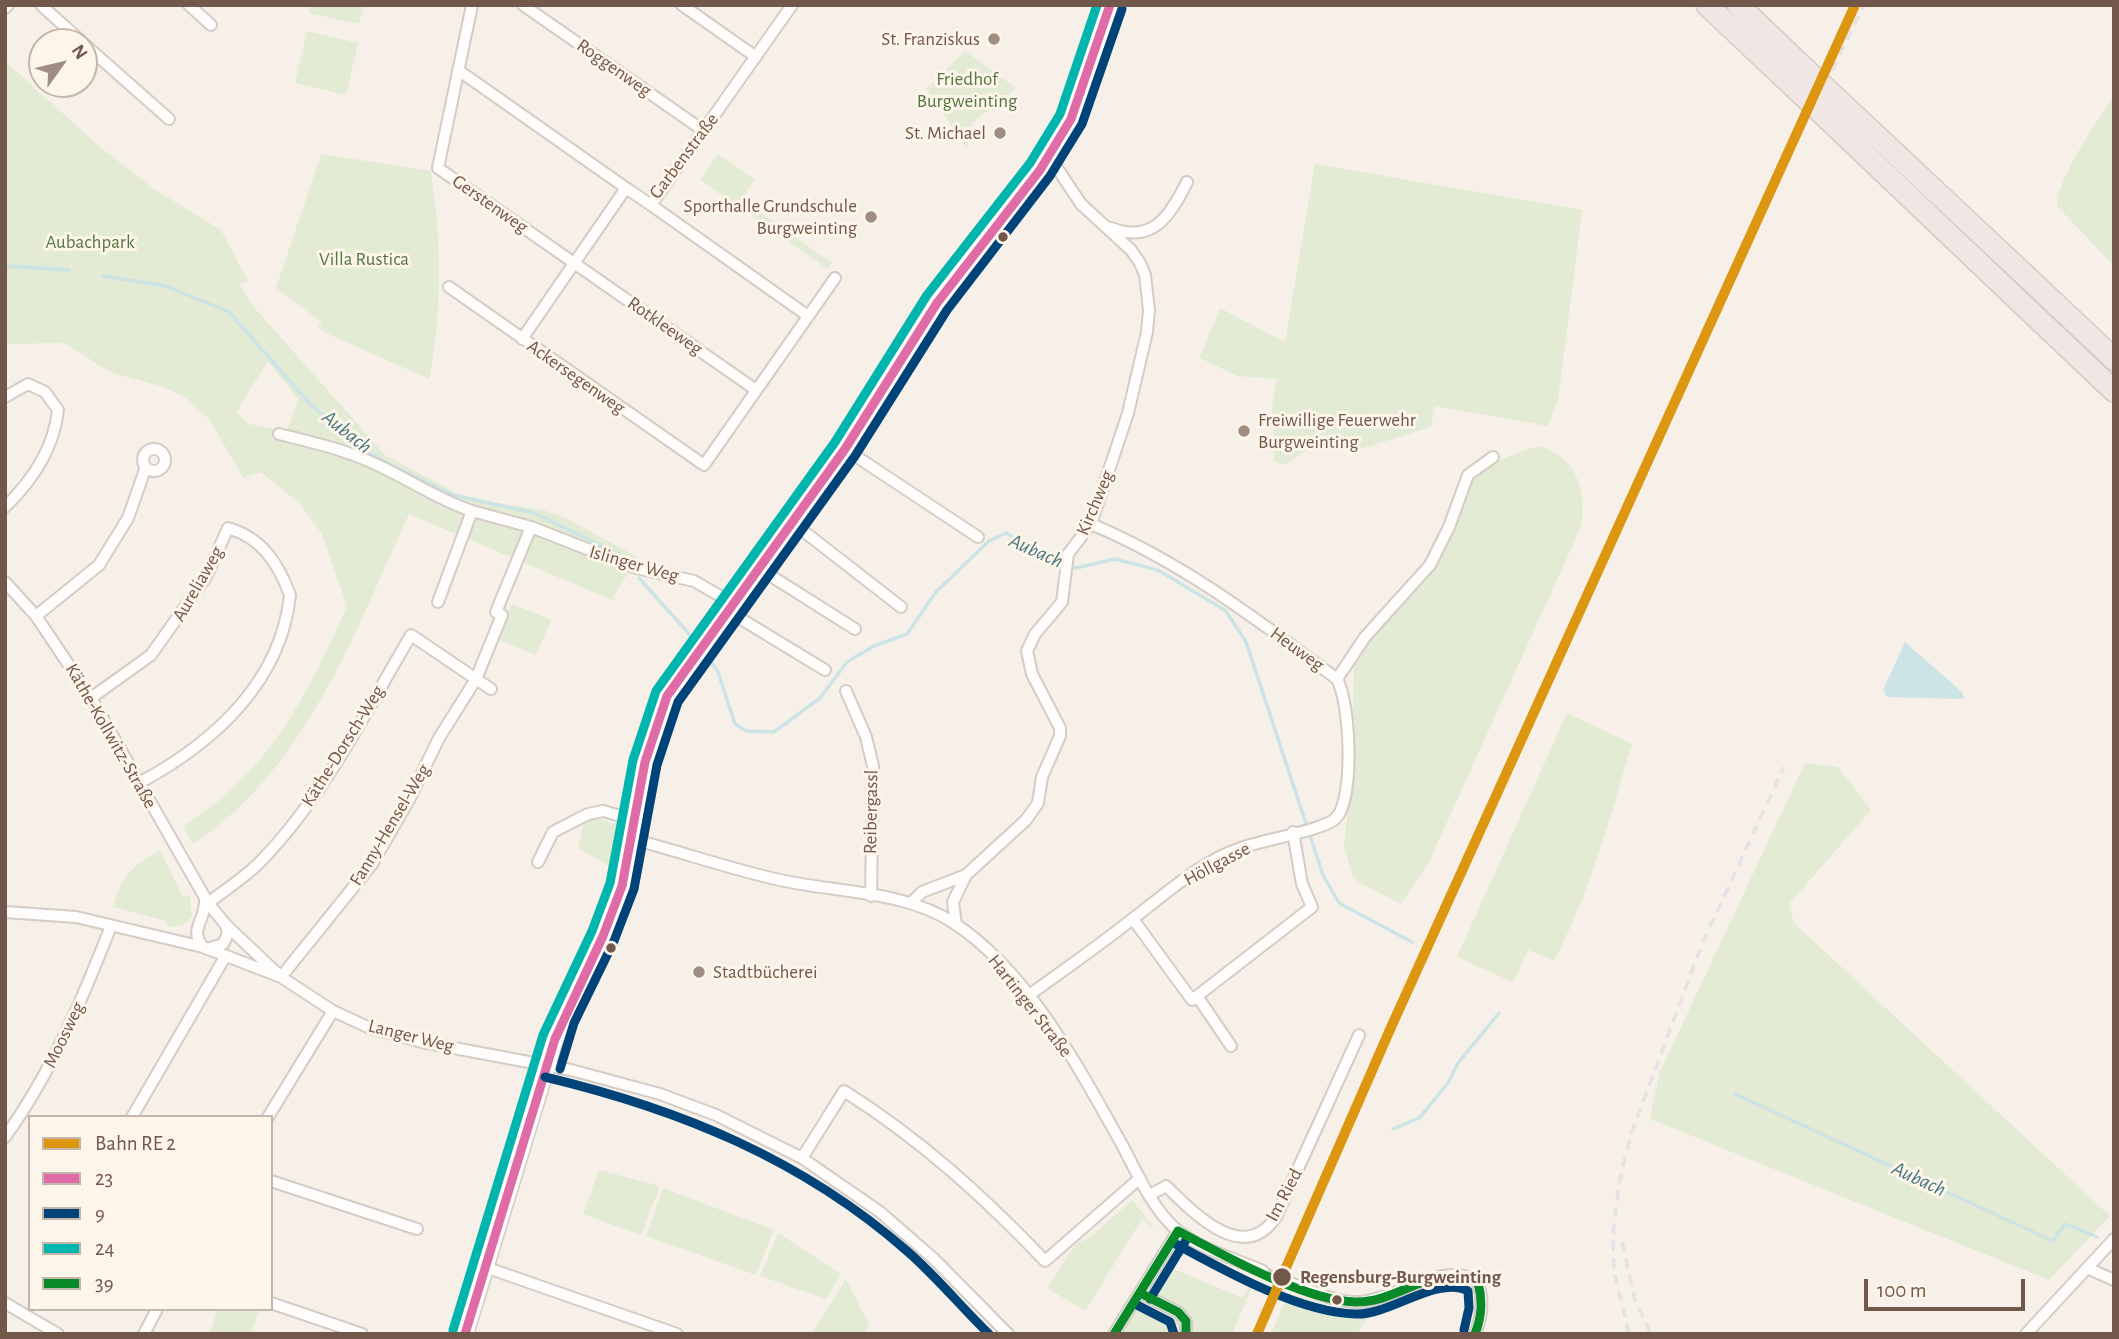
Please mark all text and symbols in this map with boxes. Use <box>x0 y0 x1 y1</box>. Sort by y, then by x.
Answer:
north arrow <box>28 28 98 98</box>
place label: St. Franziskus <box>881 28 980 50</box>
marker: St. Franziskus <box>986 31 1002 47</box>
street label: Roggenweg <box>572 34 656 102</box>
text: N <box>68 41 91 63</box>
park label: Friedhof Burgweinting <box>917 68 1017 112</box>
street label: Garbenstraße <box>644 109 724 203</box>
place label: St. Michael <box>905 122 986 144</box>
marker: St. Michael <box>992 125 1008 141</box>
street label: Gerstenweg <box>448 170 532 238</box>
place label: Sporthalle Grundschule Burgweinting <box>683 195 857 239</box>
marker: Sporthalle Grundschule Burgweinting <box>863 209 879 225</box>
unlabelled marker <box>996 230 1010 244</box>
park label: Aubachpark <box>45 231 135 253</box>
park label: Villa Rustica <box>319 248 409 270</box>
street label: Rotkleeweg <box>623 292 707 360</box>
street label: Ackersegenweg <box>523 335 629 419</box>
water label: Aubach <box>317 405 377 459</box>
place label: Freiwillige Feuerwehr Burgweinting <box>1258 409 1416 453</box>
marker: Freiwillige Feuerwehr Burgweinting <box>1236 423 1252 439</box>
street label: Kirchweg <box>1071 467 1119 539</box>
water label: Aubach <box>1005 528 1067 574</box>
street label: Islinger Weg <box>587 540 681 588</box>
street label: Aureliaweg <box>167 542 229 626</box>
street label: Heuweg <box>1266 622 1328 676</box>
street label: Käthe-Kollwitz-Straße <box>60 659 162 813</box>
street label: Käthe-Dorsch-Weg <box>297 681 389 811</box>
street label: Fanny-Hensel-Weg <box>345 760 435 890</box>
street label: Reibergassl <box>859 770 883 854</box>
street label: Höllgasse <box>1180 837 1254 891</box>
unlabelled marker <box>604 941 618 955</box>
street label: Hartinger Straße <box>983 950 1077 1062</box>
place label: Stadtbücherei <box>713 961 818 983</box>
marker: Stadtbücherei <box>691 964 707 980</box>
street label: Moosweg <box>38 998 90 1072</box>
street label: Langer Weg <box>366 1014 456 1058</box>
legend <box>28 1115 273 1311</box>
text: Bahn RE 2 <box>95 1133 176 1154</box>
water label: Aubach <box>1888 1156 1950 1202</box>
street label: Im Ried <box>1261 1164 1307 1226</box>
text: 23 <box>95 1168 113 1189</box>
text: 9 <box>95 1203 105 1224</box>
text: 24 <box>95 1238 115 1259</box>
marker: Regensburg-Burgweinting <box>1271 1266 1293 1288</box>
place label: Regensburg-Burgweinting <box>1300 1266 1501 1288</box>
scale bar <box>1867 1266 2028 1310</box>
text: 39 <box>95 1273 114 1294</box>
text: 100 m <box>1877 1280 1927 1301</box>
unlabelled marker <box>1330 1293 1344 1307</box>

